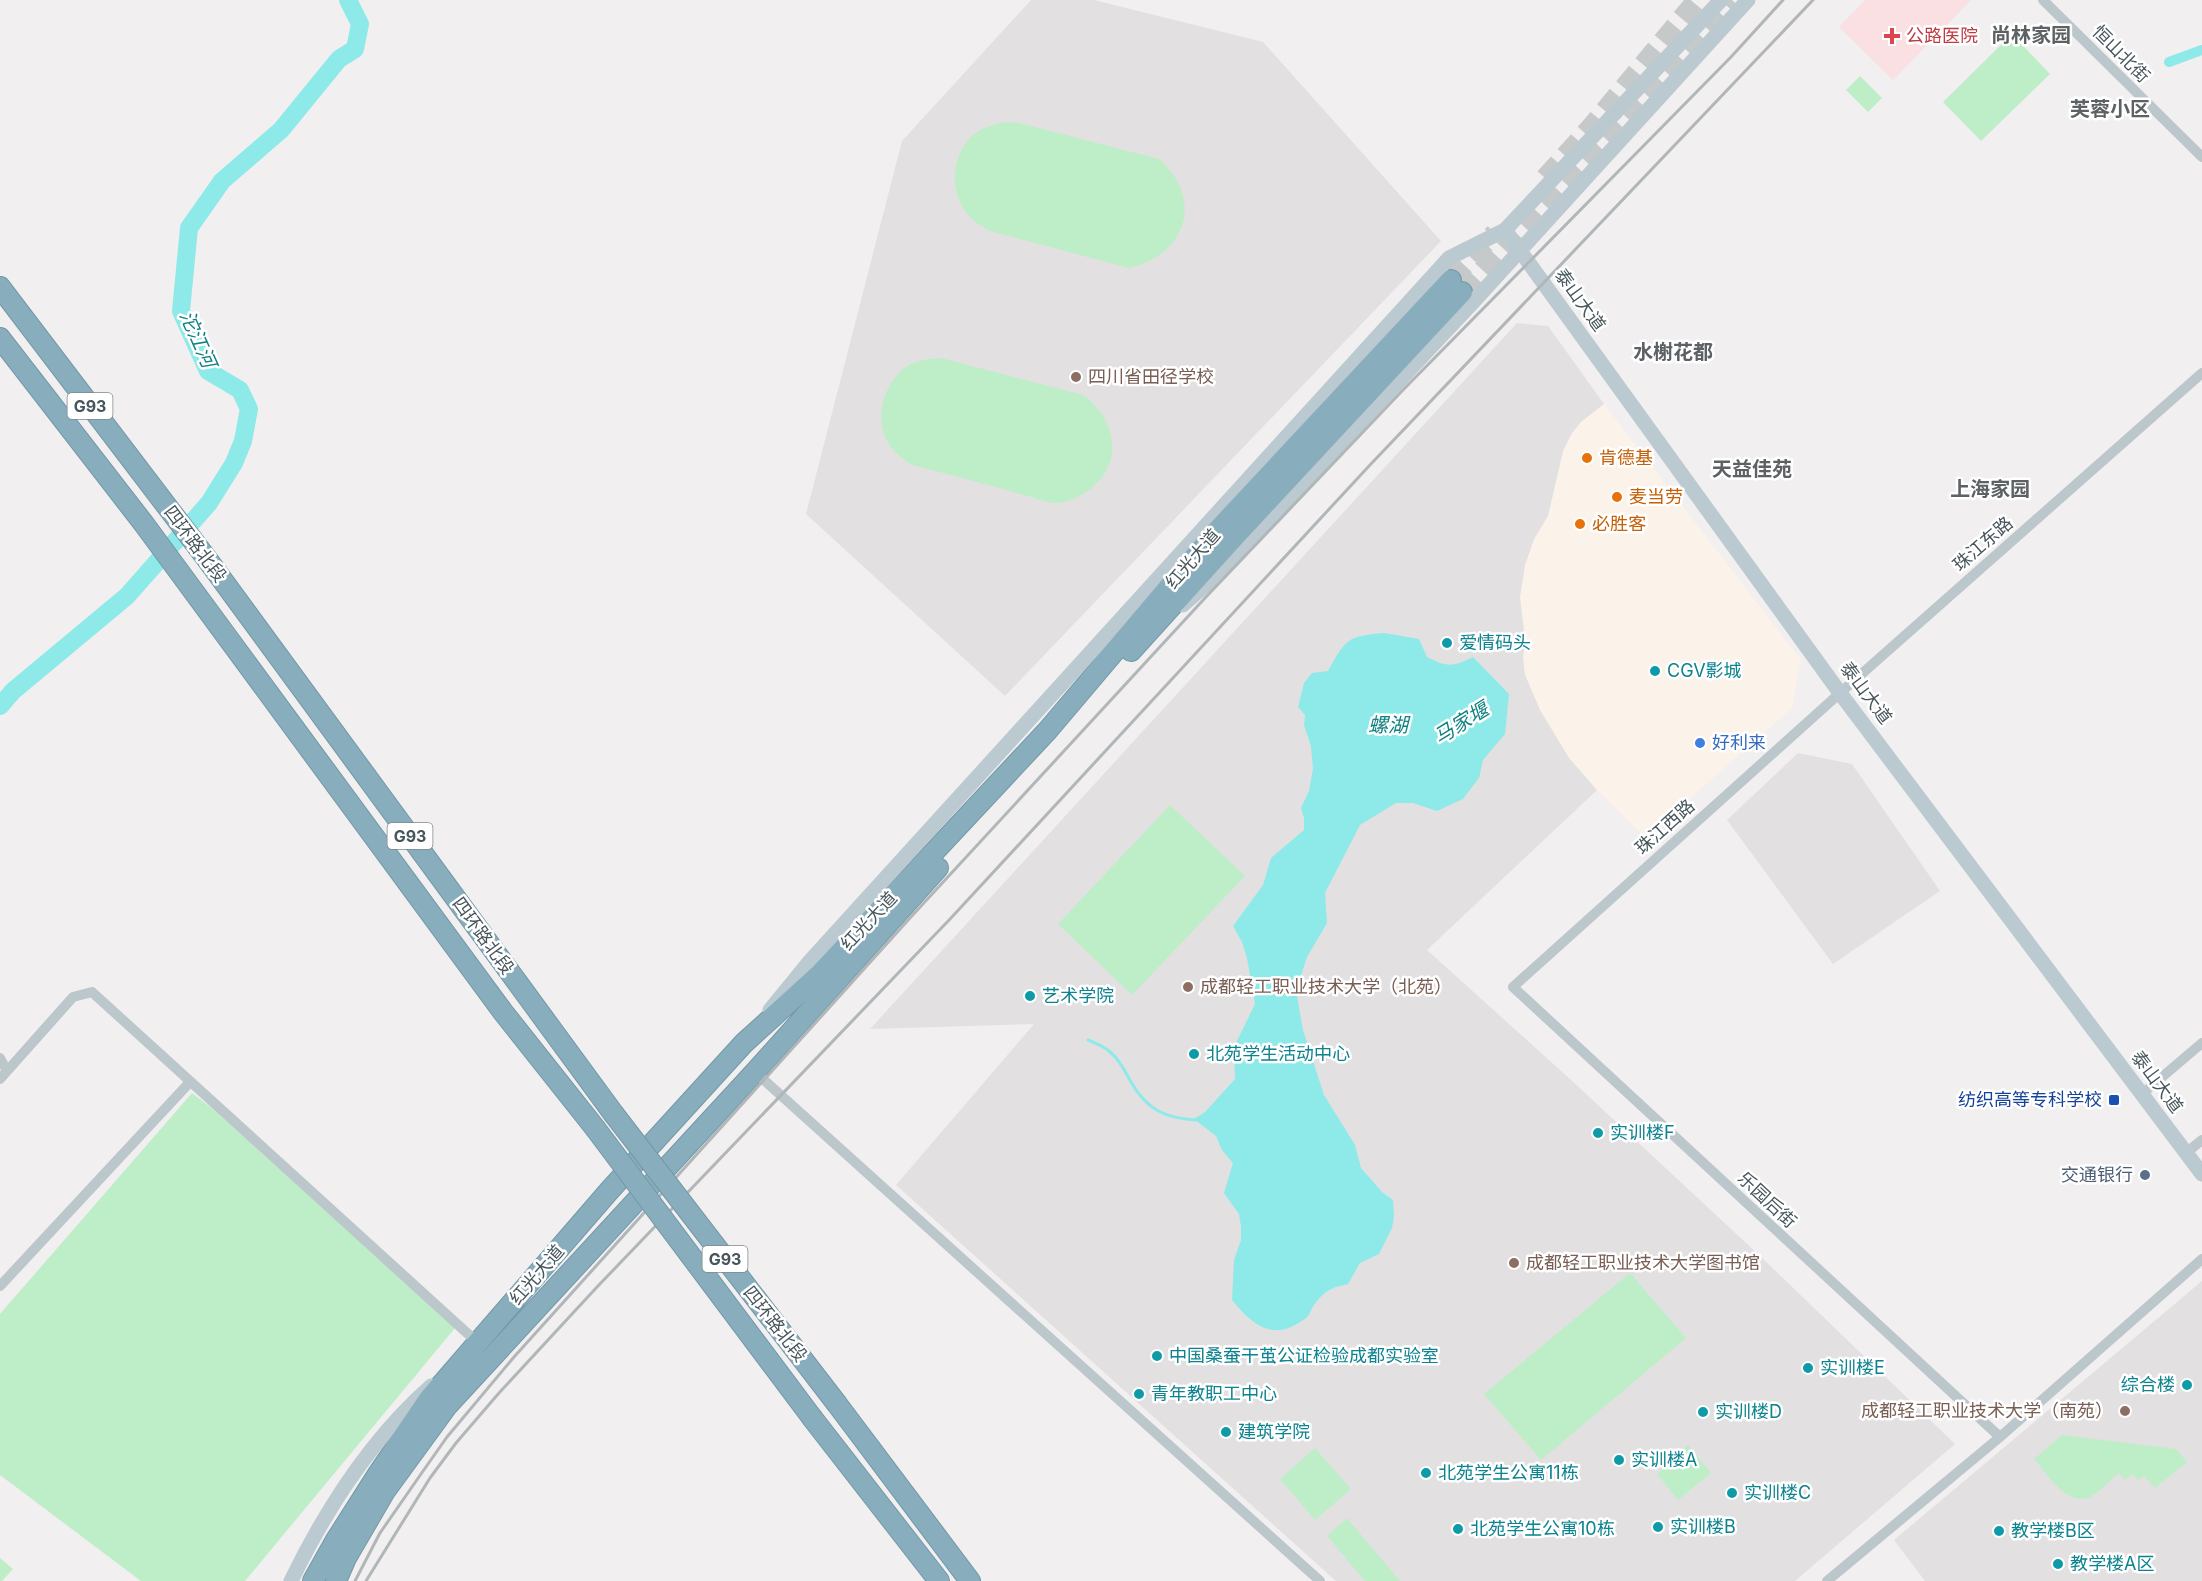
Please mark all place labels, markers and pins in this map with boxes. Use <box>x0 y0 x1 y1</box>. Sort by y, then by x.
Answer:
place label: 公路医院 <box>1906 25 1978 46</box>
marker: 公路医院 <box>1883 27 1901 45</box>
place label: 四川省田径学校 <box>1088 366 1214 387</box>
marker: 四川省田径学校 <box>1069 370 1083 384</box>
place label: 肯德基 <box>1599 447 1653 468</box>
marker: 肯德基 <box>1580 451 1594 465</box>
place label: 麦当劳 <box>1629 486 1683 507</box>
marker: 麦当劳 <box>1610 490 1624 504</box>
place label: 必胜客 <box>1592 513 1646 534</box>
marker: 必胜客 <box>1573 517 1587 531</box>
place label: 爱情码头 <box>1459 632 1531 653</box>
marker: 爱情码头 <box>1440 636 1454 650</box>
place label: CGV影城 <box>1667 660 1742 681</box>
marker: CGV影城 <box>1648 664 1662 678</box>
place label: 好利来 <box>1712 732 1766 753</box>
marker: 好利来 <box>1693 736 1707 750</box>
place label: 成都轻工职业技术大学（北苑） <box>1200 976 1452 997</box>
marker: 成都轻工职业技术大学（北苑） <box>1181 980 1195 994</box>
place label: 艺术学院 <box>1042 985 1114 1006</box>
marker: 艺术学院 <box>1023 989 1037 1003</box>
place label: 北苑学生活动中心 <box>1206 1043 1350 1064</box>
marker: 北苑学生活动中心 <box>1187 1047 1201 1061</box>
place label: 纺织高等专科学校 <box>1958 1089 2102 1110</box>
marker: 纺织高等专科学校 <box>2107 1093 2121 1107</box>
place label: 实训楼F <box>1610 1122 1675 1143</box>
marker: 实训楼F <box>1591 1126 1605 1140</box>
place label: 交通银行 <box>2061 1164 2133 1185</box>
marker: 交通银行 <box>2138 1168 2152 1182</box>
place label: 成都轻工职业技术大学图书馆 <box>1526 1252 1760 1273</box>
marker: 成都轻工职业技术大学图书馆 <box>1507 1256 1521 1270</box>
place label: 中国桑蚕干茧公证检验成都实验室 <box>1169 1345 1439 1366</box>
marker: 中国桑蚕干茧公证检验成都实验室 <box>1150 1349 1164 1363</box>
place label: 实训楼E <box>1820 1357 1885 1378</box>
marker: 实训楼E <box>1801 1361 1815 1375</box>
place label: 综合楼 <box>2121 1374 2175 1395</box>
marker: 综合楼 <box>2180 1378 2194 1392</box>
place label: 青年教职工中心 <box>1151 1383 1277 1404</box>
marker: 青年教职工中心 <box>1132 1387 1146 1401</box>
place label: 成都轻工职业技术大学（南苑） <box>1861 1400 2113 1421</box>
place label: 实训楼D <box>1715 1401 1782 1422</box>
marker: 成都轻工职业技术大学（南苑） <box>2118 1404 2132 1418</box>
marker: 实训楼D <box>1696 1405 1710 1419</box>
place label: 建筑学院 <box>1238 1421 1310 1442</box>
marker: 建筑学院 <box>1219 1425 1233 1439</box>
place label: 实训楼A <box>1631 1449 1697 1470</box>
marker: 实训楼A <box>1612 1453 1626 1467</box>
place label: 北苑学生公寓11栋 <box>1438 1462 1579 1483</box>
marker: 北苑学生公寓11栋 <box>1419 1466 1433 1480</box>
place label: 实训楼C <box>1744 1482 1811 1503</box>
marker: 实训楼C <box>1725 1486 1739 1500</box>
place label: 实训楼B <box>1670 1516 1736 1537</box>
place label: 北苑学生公寓10栋 <box>1470 1518 1615 1539</box>
marker: 实训楼B <box>1651 1520 1665 1534</box>
place label: 教学楼B区 <box>2011 1520 2095 1541</box>
marker: 北苑学生公寓10栋 <box>1451 1522 1465 1536</box>
marker: 教学楼B区 <box>1992 1524 2006 1538</box>
place label: 教学楼A区 <box>2070 1553 2154 1574</box>
marker: 教学楼A区 <box>2051 1557 2065 1571</box>

